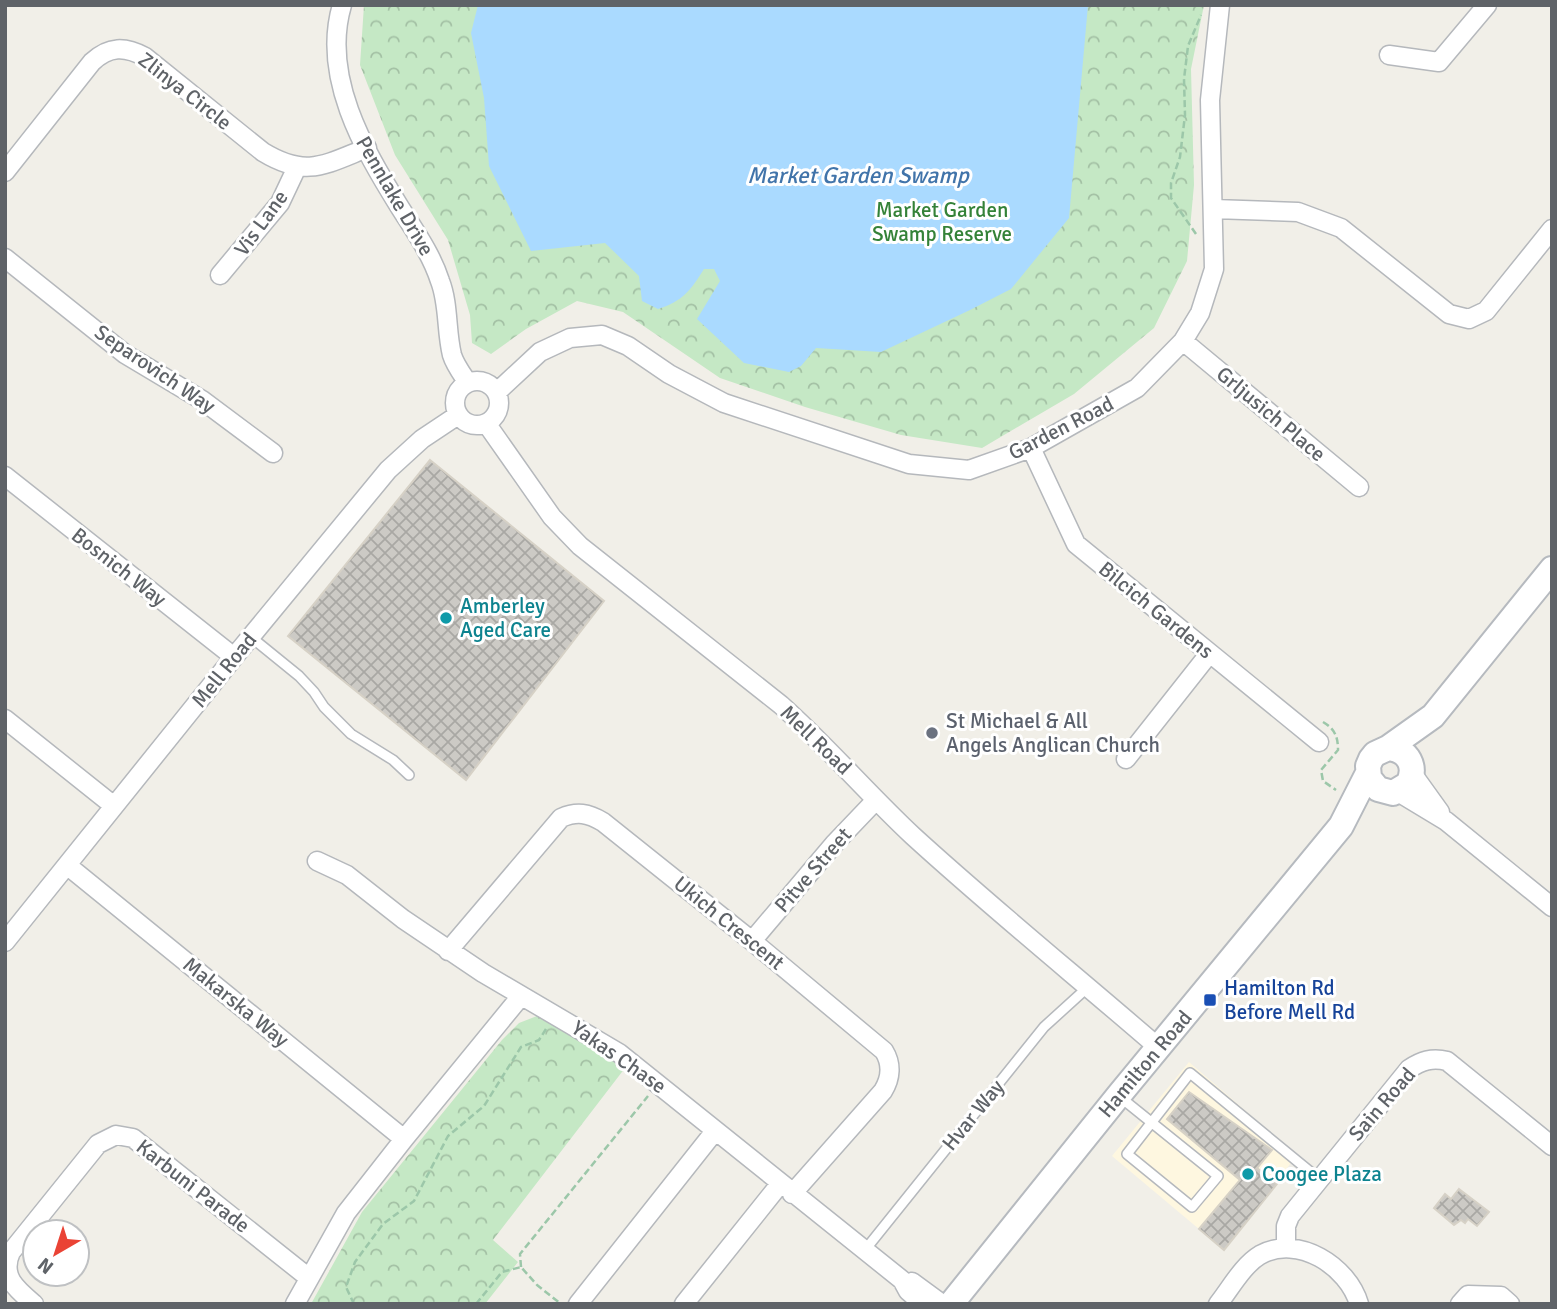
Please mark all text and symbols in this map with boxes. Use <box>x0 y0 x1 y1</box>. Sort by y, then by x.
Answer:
street label: Zlinya Circle <box>133 46 237 136</box>
street label: Pennlake Drive <box>350 132 440 260</box>
water label: Market Garden Swamp <box>747 161 970 190</box>
street label: Vis Lane <box>228 185 294 261</box>
park label: Market Garden Swamp Reserve <box>872 197 1012 247</box>
street label: Separovich Way <box>90 319 221 419</box>
street label: Grljusich Place <box>1211 361 1331 467</box>
street label: Garden Road <box>1004 390 1118 466</box>
street label: Bosnich Way <box>66 522 172 612</box>
street label: Bilcich Gardens <box>1093 556 1219 664</box>
place label: Amberley Aged Care <box>460 593 551 643</box>
marker: Amberley Aged Care <box>438 610 454 626</box>
street label: Mell Road <box>186 627 262 713</box>
street label: Mell Road <box>775 700 857 780</box>
place label: St Michael & All Angels Anglican Church <box>946 708 1160 758</box>
marker: St Michael & All Angels Anglican Church <box>924 725 940 741</box>
street label: Pitve Street <box>769 822 857 918</box>
street label: Ukich Crescent <box>668 870 790 976</box>
street label: Makarska Way <box>178 951 294 1053</box>
place label: Hamilton Rd Before Mell Rd <box>1224 975 1355 1025</box>
marker: Hamilton Rd Before Mell Rd <box>1202 992 1218 1008</box>
street label: Hamilton Road <box>1093 1005 1197 1123</box>
street label: Yakas Chase <box>567 1015 671 1099</box>
street label: Sain Road <box>1343 1062 1421 1146</box>
street label: Hvar Way <box>936 1074 1010 1156</box>
street label: Karbuni Parade <box>131 1134 255 1238</box>
place label: Coogee Plaza <box>1262 1161 1382 1187</box>
marker: Coogee Plaza <box>1240 1166 1256 1182</box>
north arrow <box>21 1218 91 1288</box>
text: N <box>33 1252 59 1279</box>

